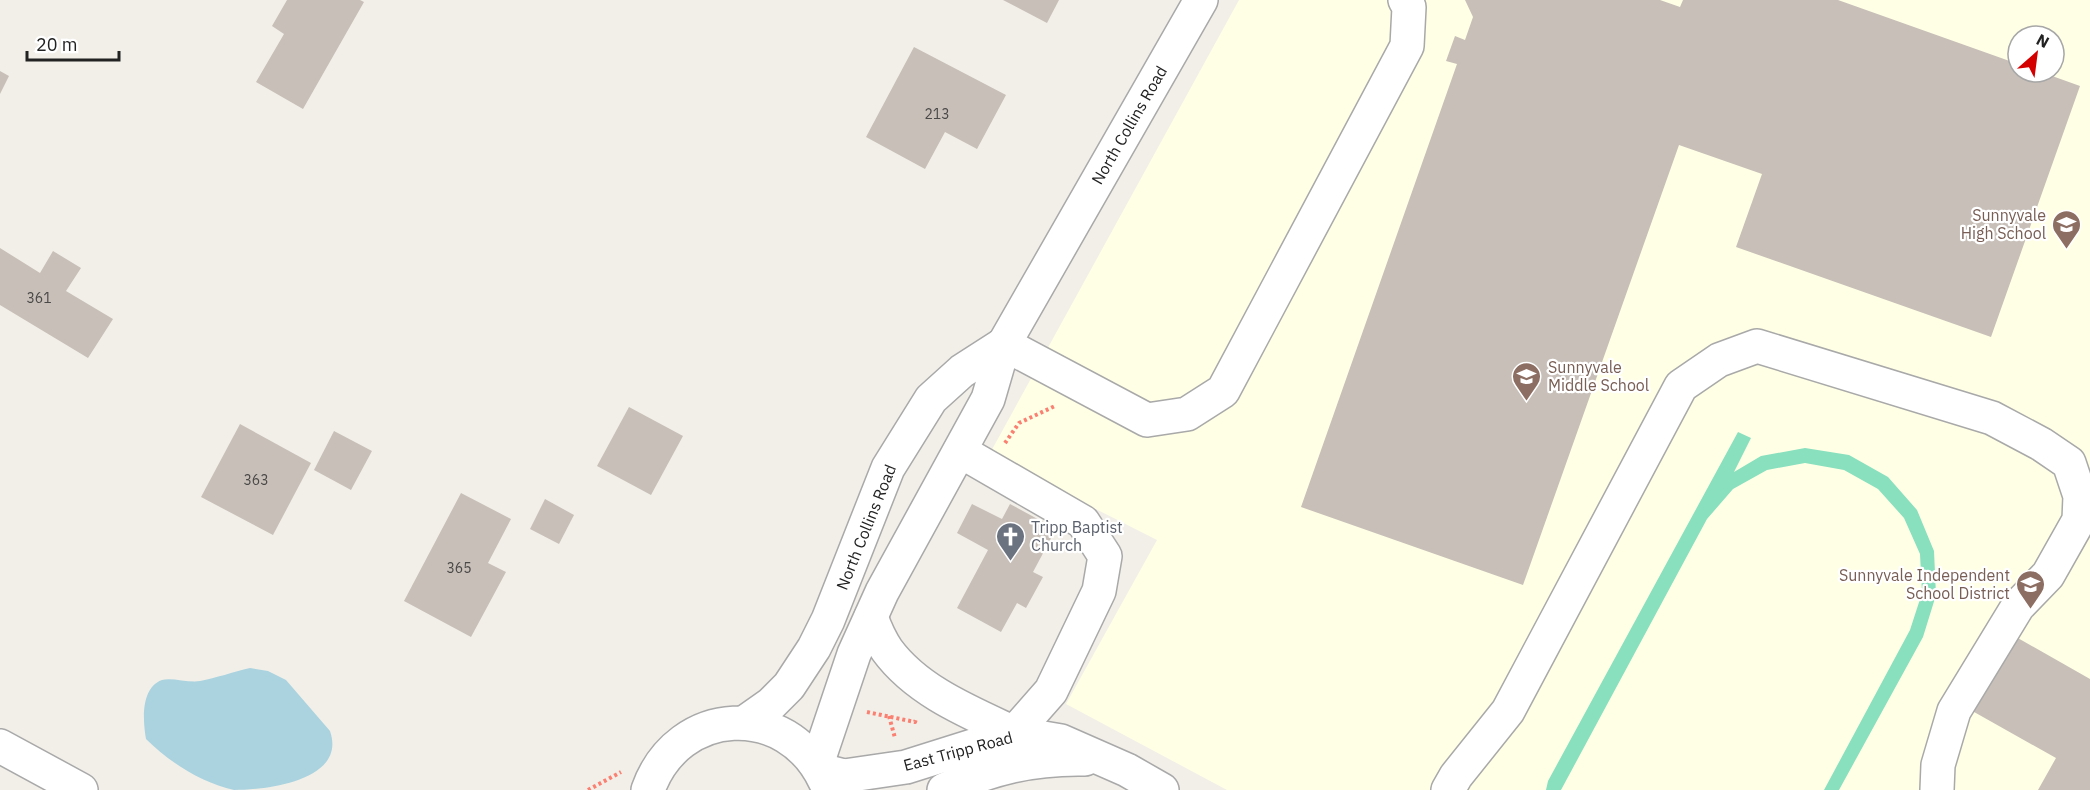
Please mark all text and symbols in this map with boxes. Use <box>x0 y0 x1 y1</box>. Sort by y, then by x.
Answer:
scale bar <box>27 24 118 62</box>
north arrow <box>2006 24 2066 84</box>
text: N <box>2033 29 2053 52</box>
text: 20 m <box>36 33 78 56</box>
street label: North Collins Road <box>1087 62 1171 188</box>
house number: 213 <box>924 105 950 123</box>
place label: Sunnyvale High School <box>1961 205 2046 243</box>
school or university icon: Sunnyvale High School <box>2051 208 2083 250</box>
house number: 361 <box>26 289 52 307</box>
place label: Sunnyvale Middle School <box>1548 357 1649 395</box>
school or university icon: Sunnyvale Middle School <box>1511 360 1543 402</box>
street label: North Collins Road <box>832 461 900 593</box>
house number: 363 <box>243 471 269 489</box>
place label: Tripp Baptist Church <box>1031 517 1123 555</box>
church icon: Tripp Baptist Church <box>994 520 1026 562</box>
house number: 365 <box>446 559 472 577</box>
place label: Sunnyvale Independent School District <box>1839 565 2010 603</box>
school or university icon: Sunnyvale Independent School District <box>2015 568 2047 610</box>
street label: East Tripp Road <box>901 727 1015 775</box>

